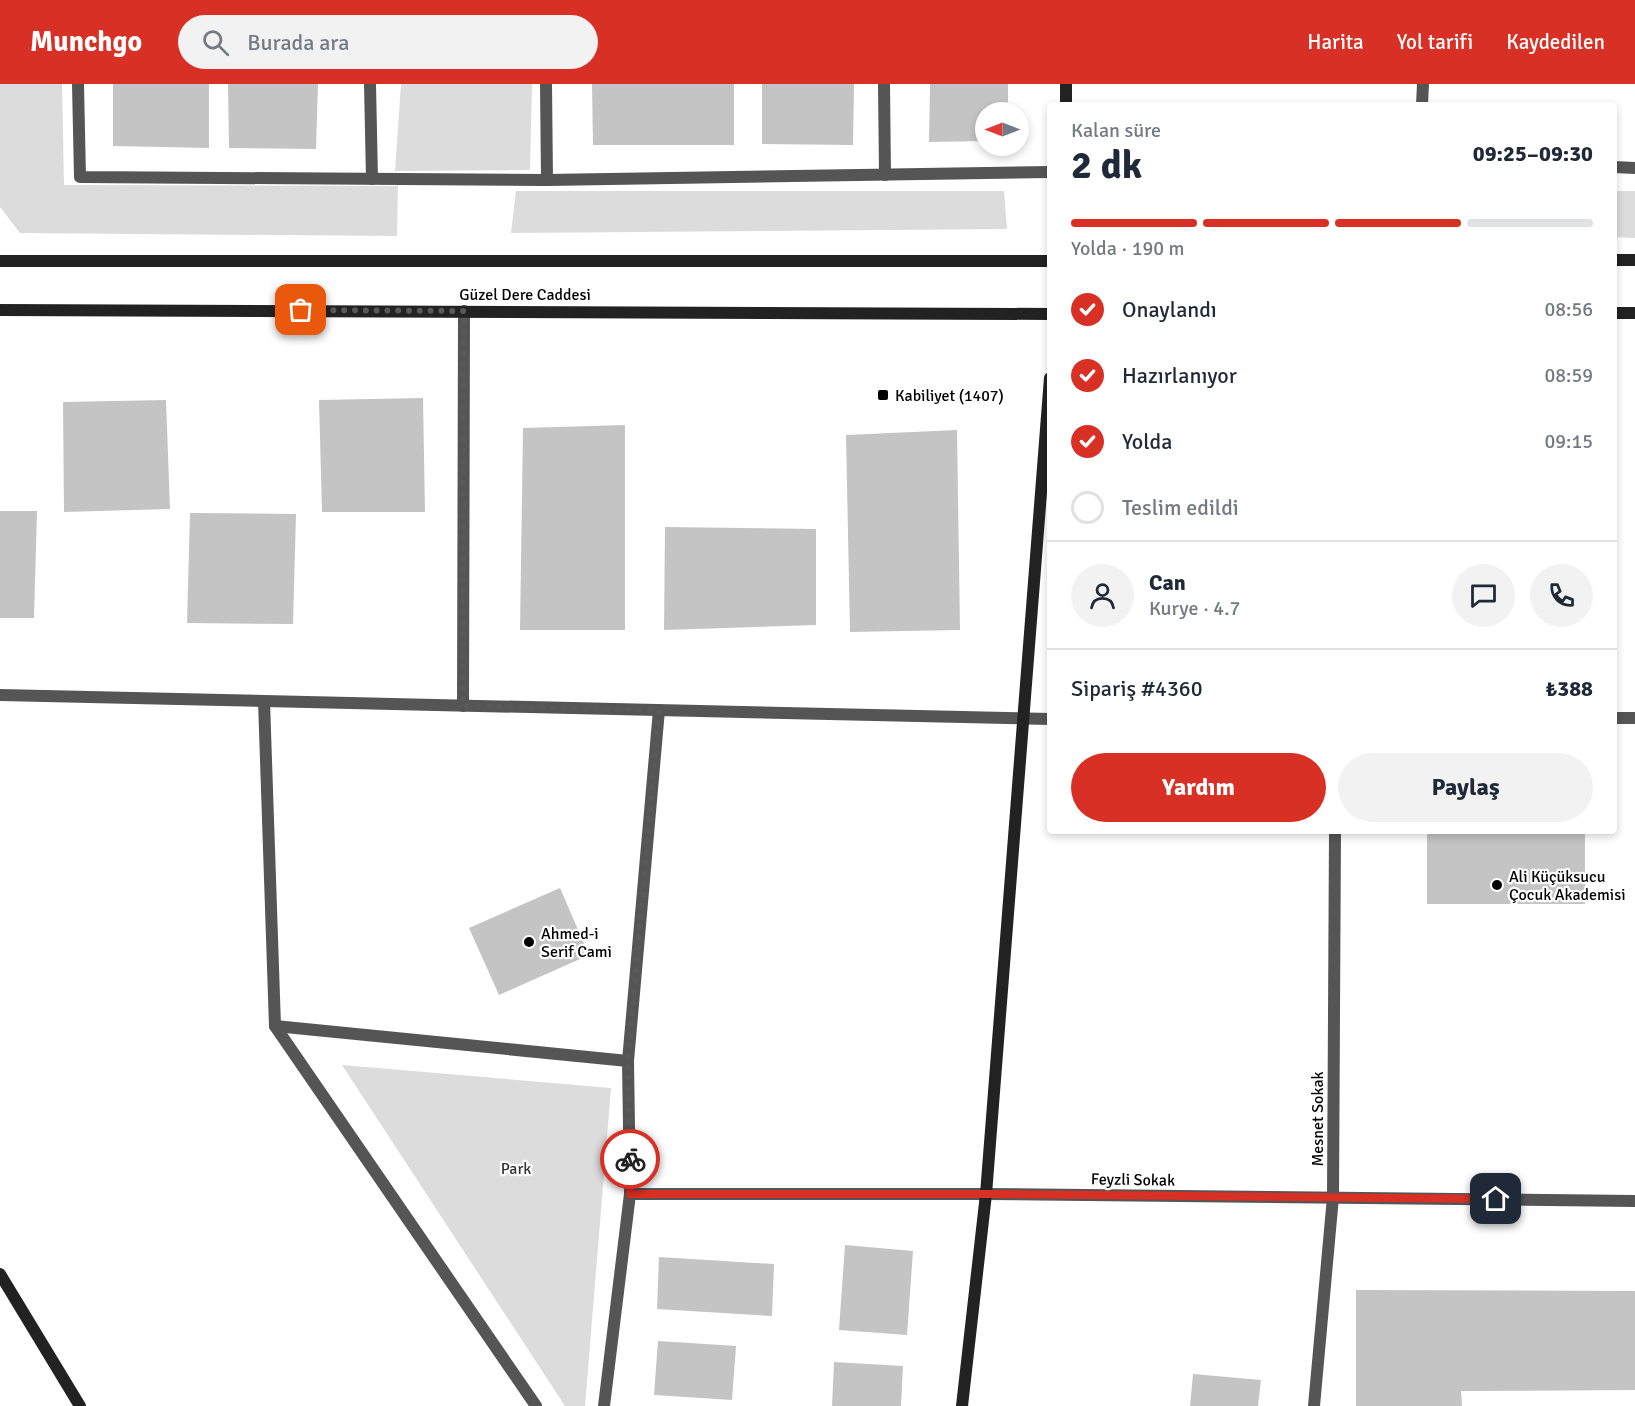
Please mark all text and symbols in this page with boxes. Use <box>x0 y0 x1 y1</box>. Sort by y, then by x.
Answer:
search box <box>178 15 598 69</box>
text: Munchgo <box>30 25 142 59</box>
icon: search <box>199 26 232 59</box>
text: Burada ara <box>247 29 349 56</box>
text: Harita <box>1307 29 1364 55</box>
text: Yol tarifi <box>1397 29 1473 55</box>
text: Kaydedilen <box>1506 29 1605 55</box>
north arrow <box>975 102 1029 156</box>
map controls <box>975 102 1029 156</box>
text: Kalan süre <box>1071 118 1161 143</box>
text: 09:25–09:30 <box>1473 140 1593 167</box>
text: 2 dk <box>1071 141 1142 189</box>
text: Yolda · 190 m <box>1071 236 1184 261</box>
pin <box>275 284 326 335</box>
street label: Güzel Dere Caddesi <box>459 285 591 305</box>
icon: bag <box>284 293 317 326</box>
icon: check <box>1071 293 1104 326</box>
text: Onaylandı <box>1122 296 1217 323</box>
text: 08:56 <box>1544 297 1593 322</box>
icon: check <box>1071 359 1104 392</box>
text: Hazırlanıyor <box>1122 362 1237 389</box>
text: 08:59 <box>1544 363 1593 388</box>
place label: Kabiliyet (1407) <box>895 386 1004 406</box>
marker: Kabiliyet (1407) <box>876 388 890 402</box>
icon: check <box>1071 425 1104 458</box>
text: Yolda <box>1122 428 1172 455</box>
text: 09:15 <box>1544 429 1593 454</box>
text: Teslim edildi <box>1122 494 1239 521</box>
button: person <box>1071 564 1134 627</box>
button: chat <box>1452 564 1515 627</box>
button: phone <box>1530 564 1593 627</box>
text: Can <box>1149 569 1186 596</box>
text: Kurye · 4.7 <box>1149 596 1240 621</box>
text: Sipariş #4360 <box>1071 675 1203 702</box>
text: ₺388 <box>1545 675 1593 702</box>
button: Yardım <box>1071 753 1326 822</box>
button: Paylaş <box>1338 753 1593 822</box>
place label: Ali Küçüksucu Çocuk Akademisi <box>1509 867 1626 905</box>
marker: Ali Küçüksucu Çocuk Akademisi <box>1490 878 1504 892</box>
place label: Ahmed-i Serif Cami <box>541 924 612 962</box>
marker: Ahmed-i Serif Cami <box>522 935 536 949</box>
street label: Mesnet Sokak <box>1308 1071 1328 1167</box>
courier <box>600 1129 660 1189</box>
icon: bike <box>614 1143 647 1176</box>
park label: Park <box>501 1159 531 1179</box>
street label: Feyzli Sokak <box>1091 1169 1175 1191</box>
pin <box>1470 1173 1521 1224</box>
icon: home <box>1479 1182 1512 1215</box>

